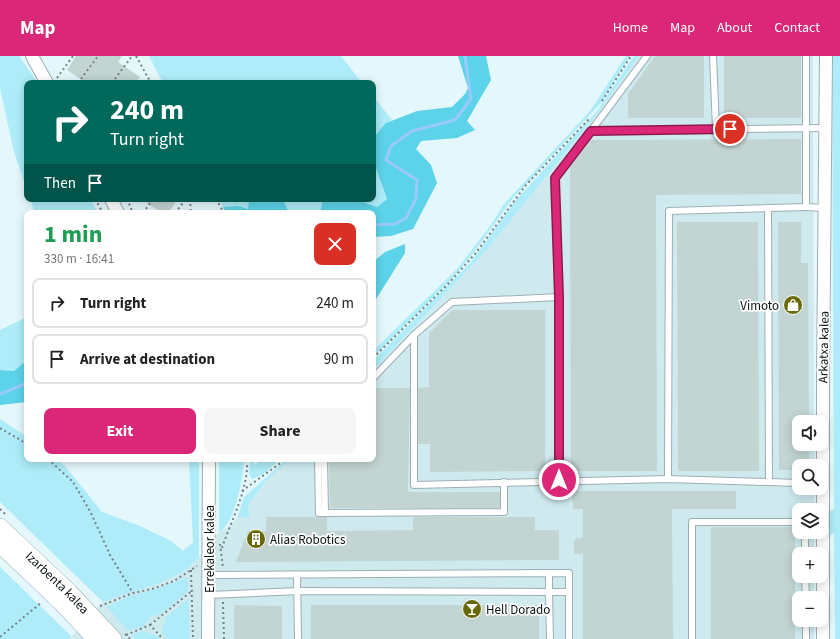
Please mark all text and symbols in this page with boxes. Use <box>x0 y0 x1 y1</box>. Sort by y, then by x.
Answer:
text: Map <box>20 15 55 42</box>
text: Home <box>613 18 648 38</box>
text: Map <box>670 18 695 38</box>
text: About <box>717 18 752 38</box>
text: Contact <box>774 18 820 38</box>
text: 240 m <box>110 90 184 130</box>
icon: right <box>44 96 96 148</box>
pin <box>713 112 747 146</box>
icon: arrive <box>719 118 741 140</box>
text: Turn right <box>110 127 184 152</box>
icon: arrive <box>84 172 106 194</box>
text: Then <box>44 173 76 194</box>
text: 1 min <box>44 217 102 252</box>
button: close <box>314 223 356 265</box>
text: 330 m · 16:41 <box>44 250 114 268</box>
icon: right <box>46 292 68 314</box>
text: Turn right <box>80 293 146 314</box>
text: 240 m <box>316 293 354 314</box>
shop icon: Vimoto <box>782 294 804 316</box>
place label: Vimoto <box>740 297 779 315</box>
street label: Arkatxa kalea <box>814 311 834 383</box>
icon: arrive <box>46 348 68 370</box>
text: Arrive at destination <box>80 349 215 370</box>
text: 90 m <box>324 349 354 370</box>
button: Exit <box>44 408 196 454</box>
button: Share <box>204 408 356 454</box>
map controls <box>792 415 828 627</box>
button: sound <box>792 415 828 451</box>
position arrow <box>538 459 580 501</box>
button: search <box>792 459 828 495</box>
button: layers <box>792 503 828 539</box>
street label: Errekaleor kalea <box>201 505 219 593</box>
building icon: Alias Robotics <box>245 528 267 550</box>
place label: Alias Robotics <box>270 531 346 549</box>
button: + <box>792 547 828 583</box>
street label: Izarbenta kalea <box>21 548 93 618</box>
button: − <box>792 591 828 627</box>
bar icon: Hell Dorado <box>461 598 483 620</box>
place label: Hell Dorado <box>486 601 550 619</box>

